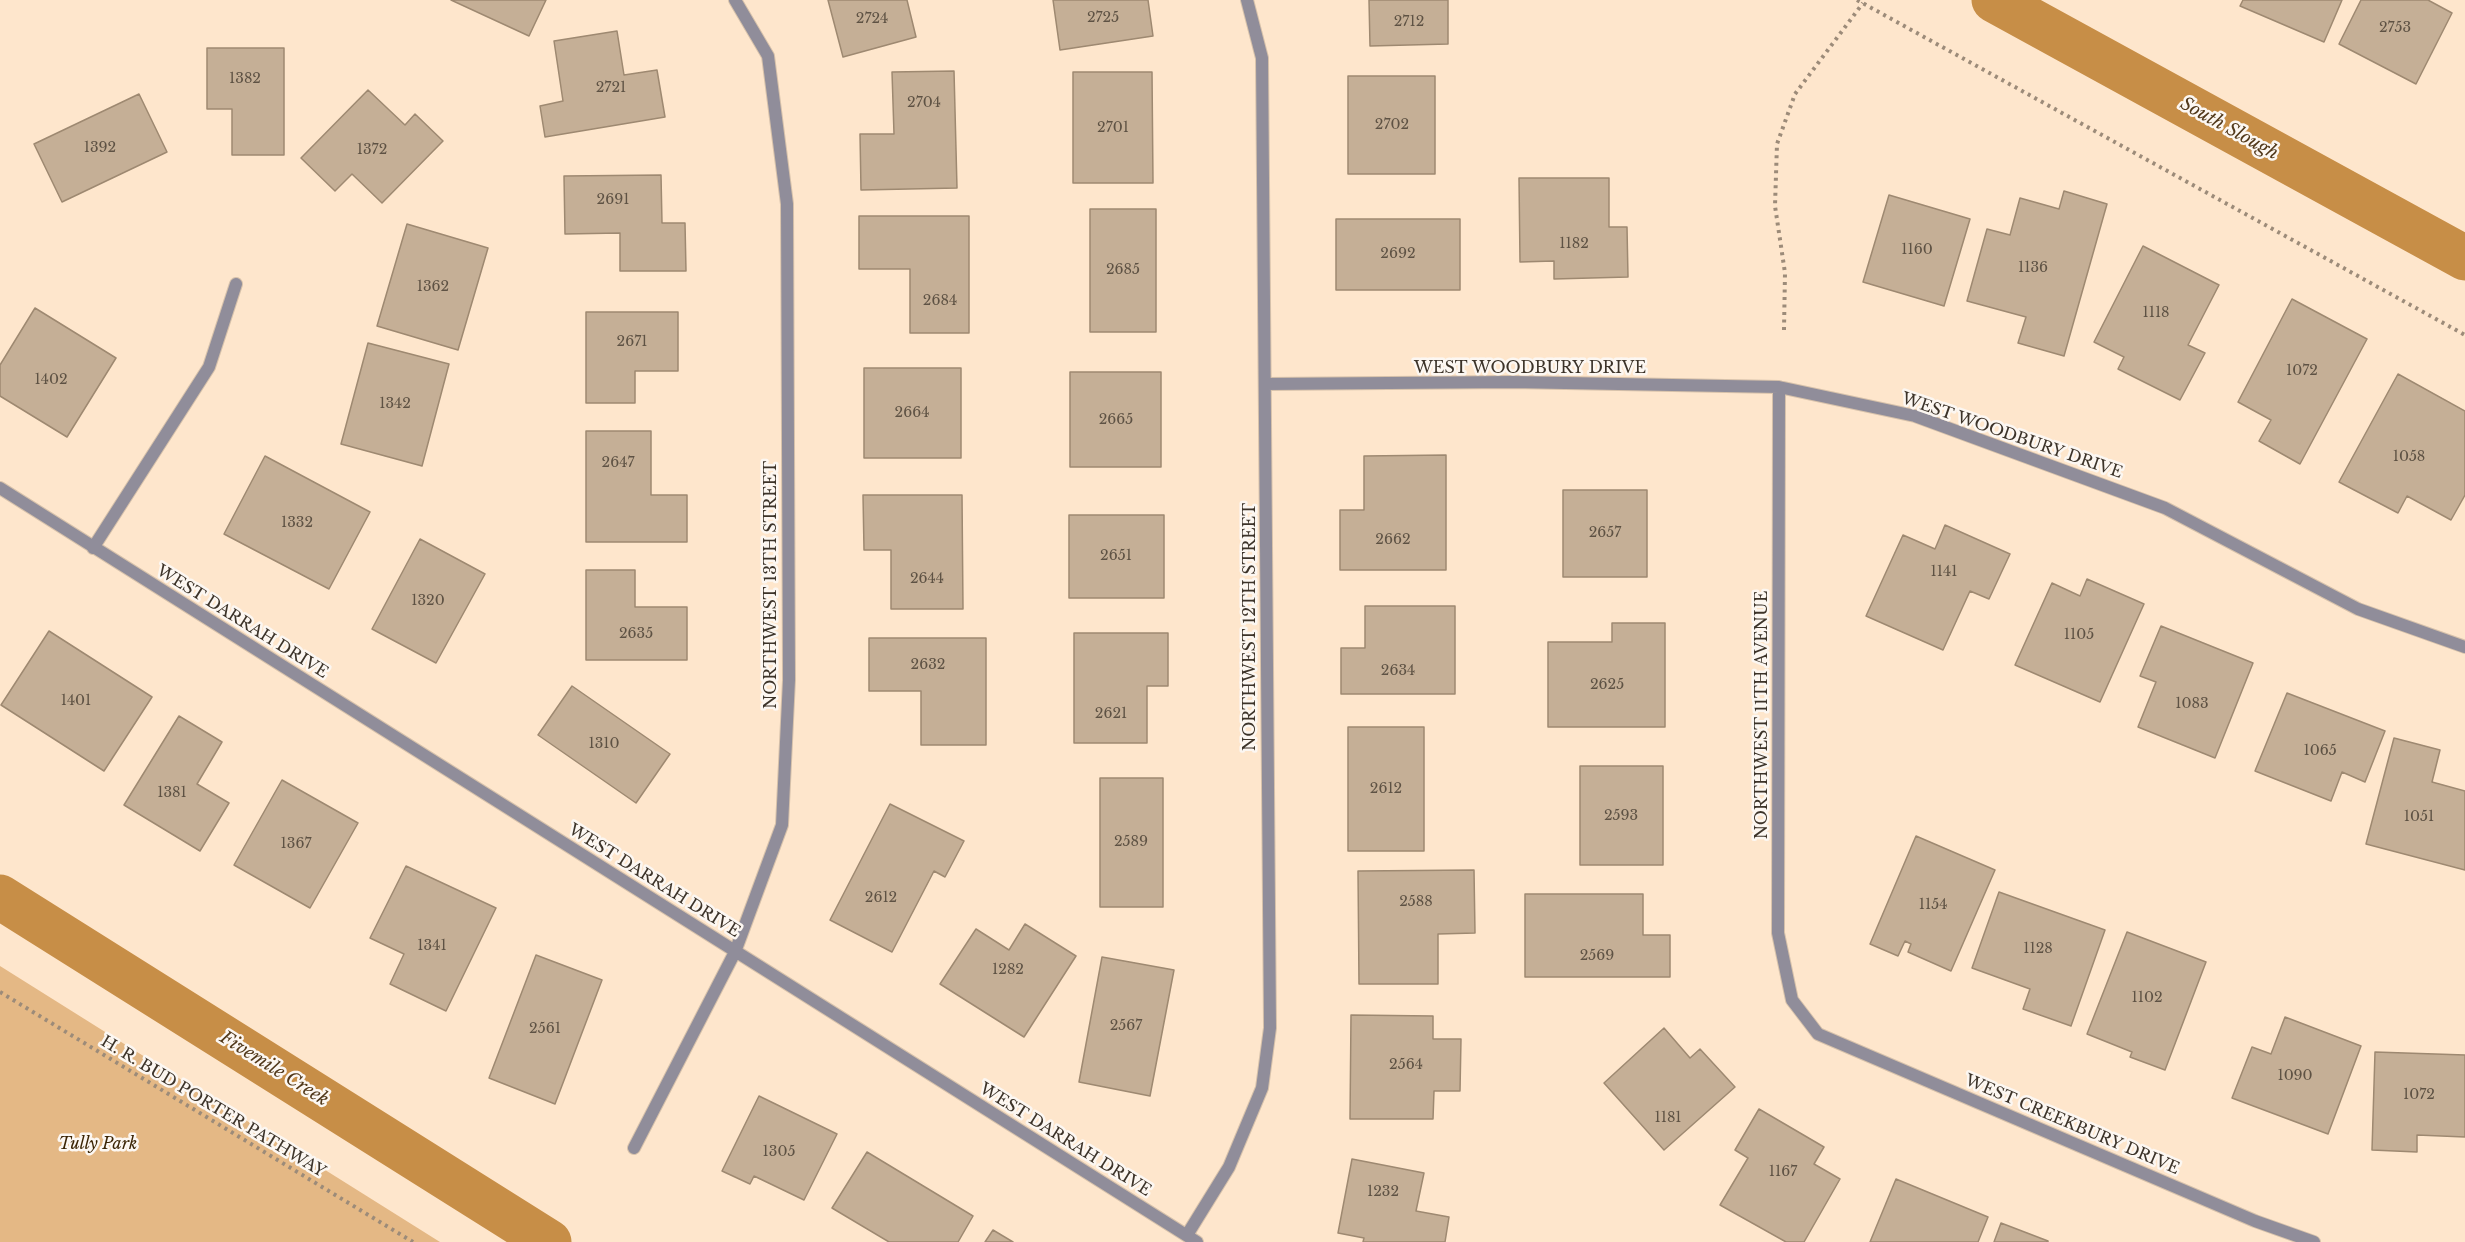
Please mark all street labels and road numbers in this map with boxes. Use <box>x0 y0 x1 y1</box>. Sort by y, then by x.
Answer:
street label: WEST WOODBURY DRIVE <box>1414 358 1646 378</box>
street label: WEST WOODBURY DRIVE <box>1899 389 2125 483</box>
street label: NORTHWEST 13TH STREET <box>761 461 781 709</box>
street label: NORTHWEST 12TH STREET <box>1240 503 1260 751</box>
street label: WEST DARRAH DRIVE <box>153 561 331 683</box>
street label: NORTHWEST 11TH AVENUE <box>1752 591 1772 839</box>
street label: WEST DARRAH DRIVE <box>565 820 743 942</box>
street label: H. R. BUD PORTER PATHWAY <box>97 1032 329 1182</box>
street label: WEST CREEKBURY DRIVE <box>1962 1071 2182 1179</box>
street label: WEST DARRAH DRIVE <box>976 1079 1154 1201</box>

